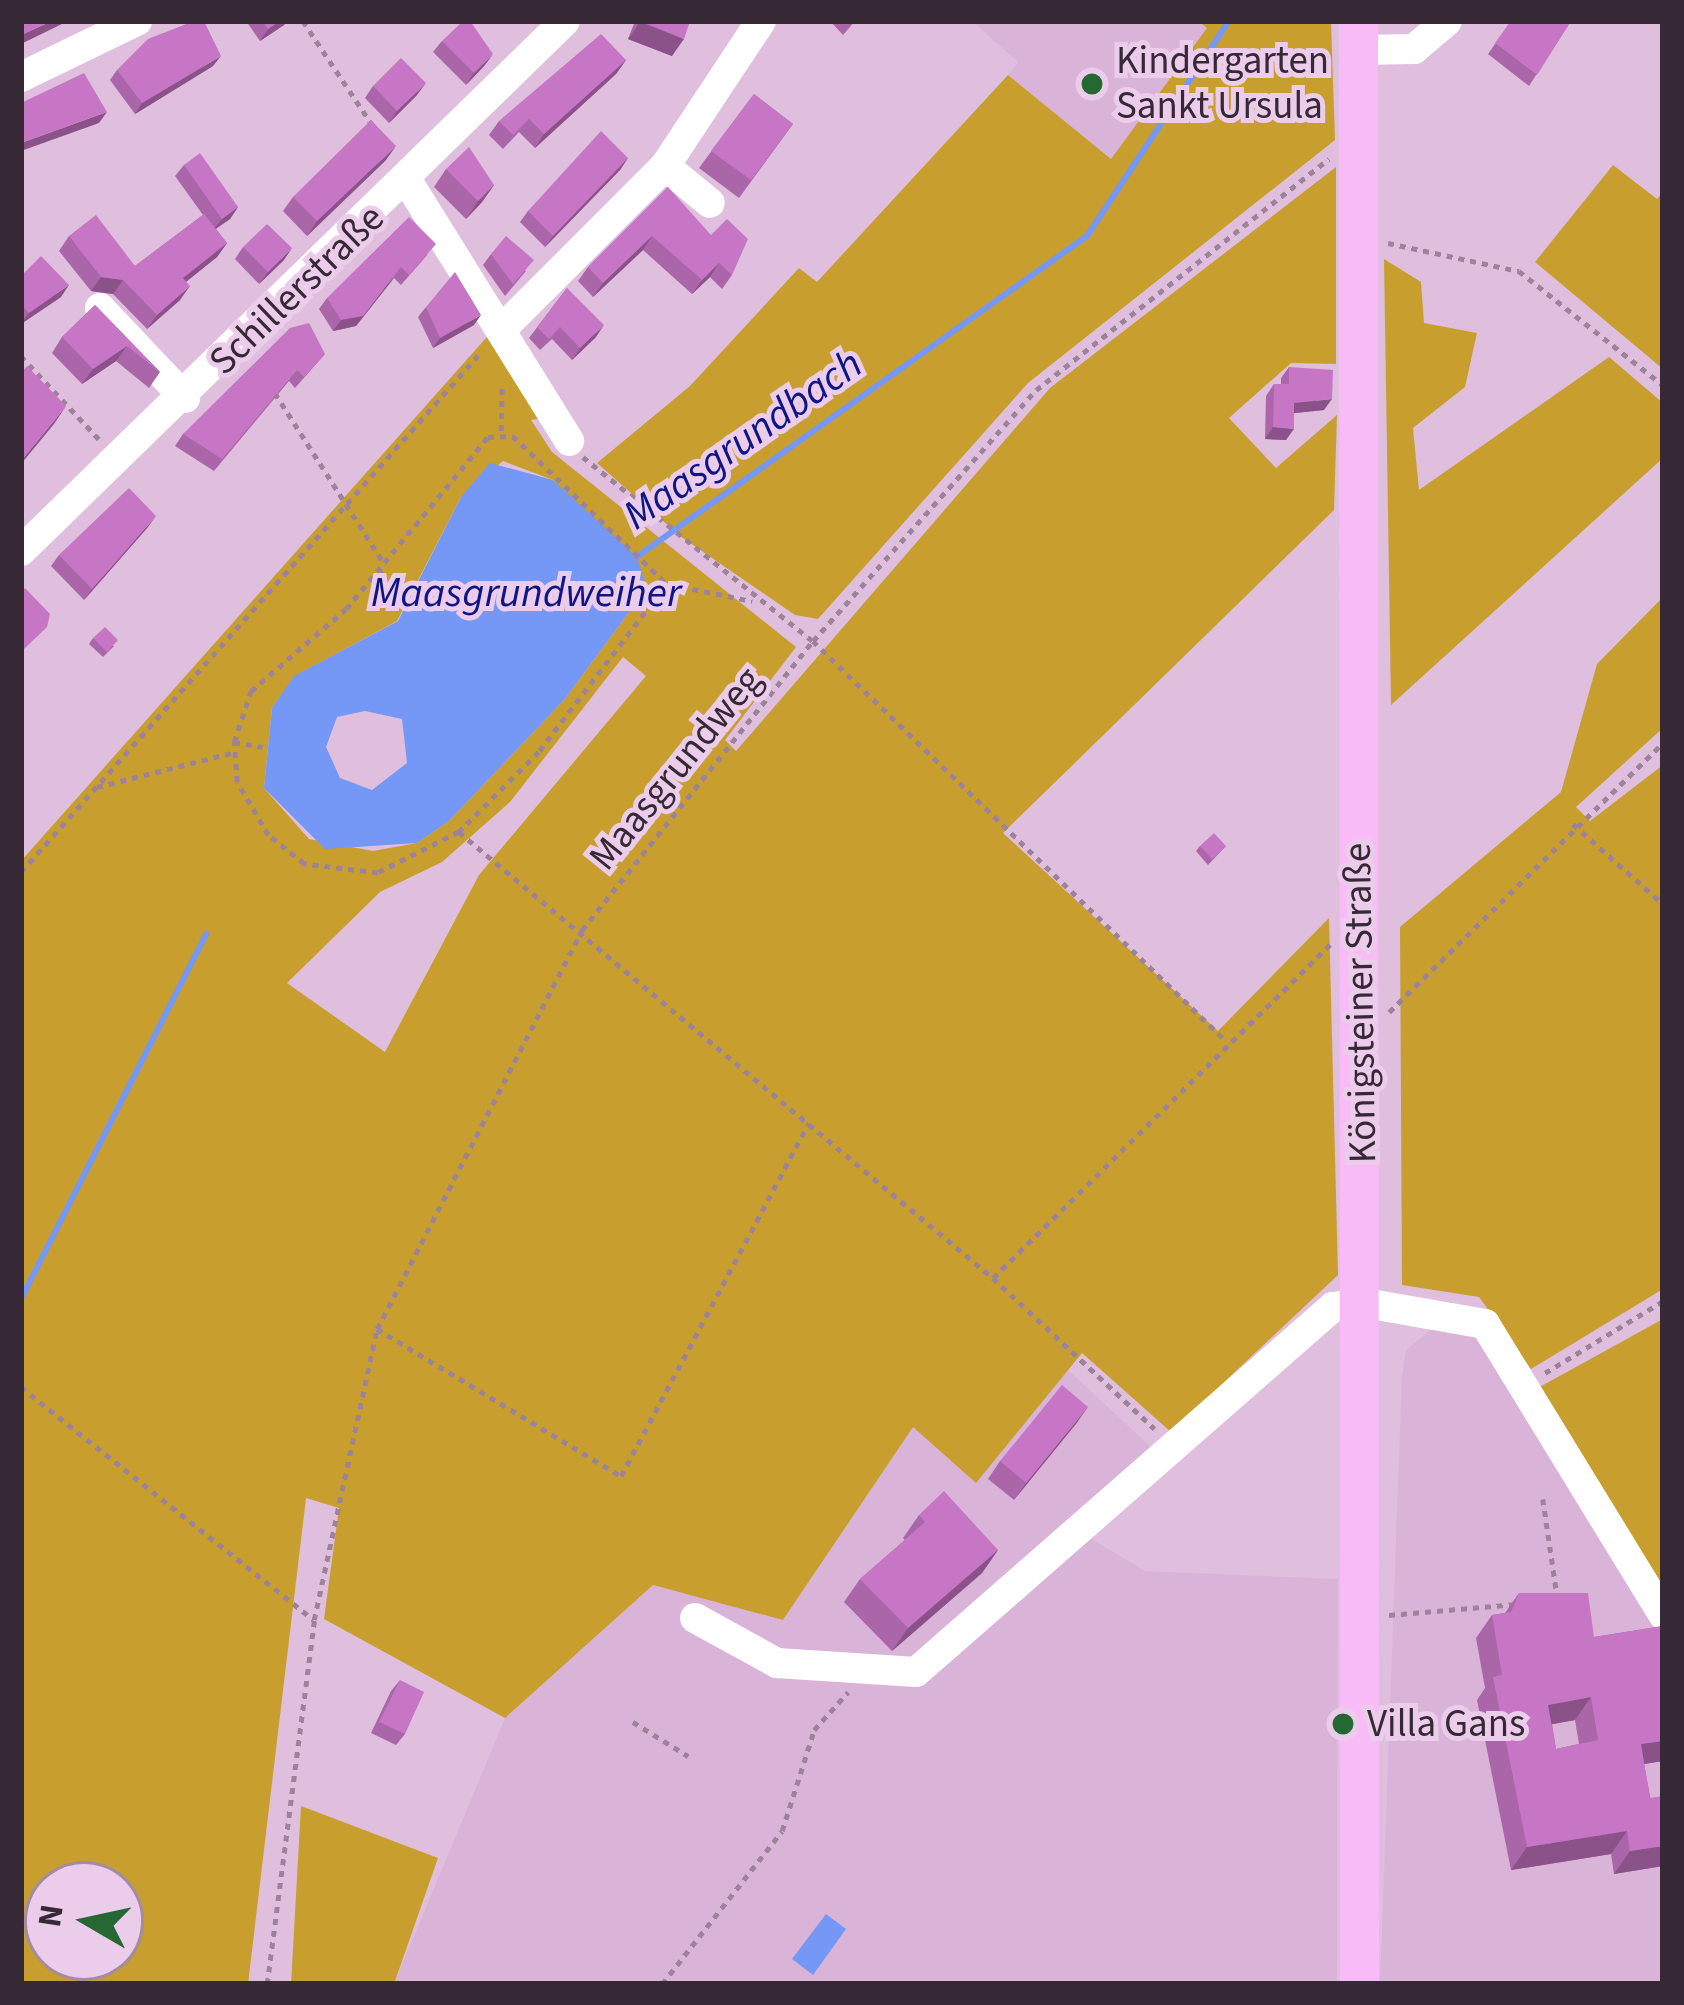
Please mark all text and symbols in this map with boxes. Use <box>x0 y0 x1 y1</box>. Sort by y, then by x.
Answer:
place label: Kindergarten Sankt Ursula <box>1116 39 1329 130</box>
marker: Kindergarten Sankt Ursula <box>1079 71 1105 97</box>
street label: Schillerstraße <box>200 195 394 385</box>
water label: Maasgrundbach <box>614 339 872 541</box>
water label: Maasgrundweiher <box>371 568 681 618</box>
street label: Maasgrundweg <box>580 658 772 880</box>
street label: Königsteiner Straße <box>1335 842 1387 1164</box>
place label: Villa Gans <box>1367 1701 1525 1747</box>
marker: Villa Gans <box>1330 1711 1356 1737</box>
north arrow <box>24 1861 144 1981</box>
text: N <box>26 1901 76 1930</box>

